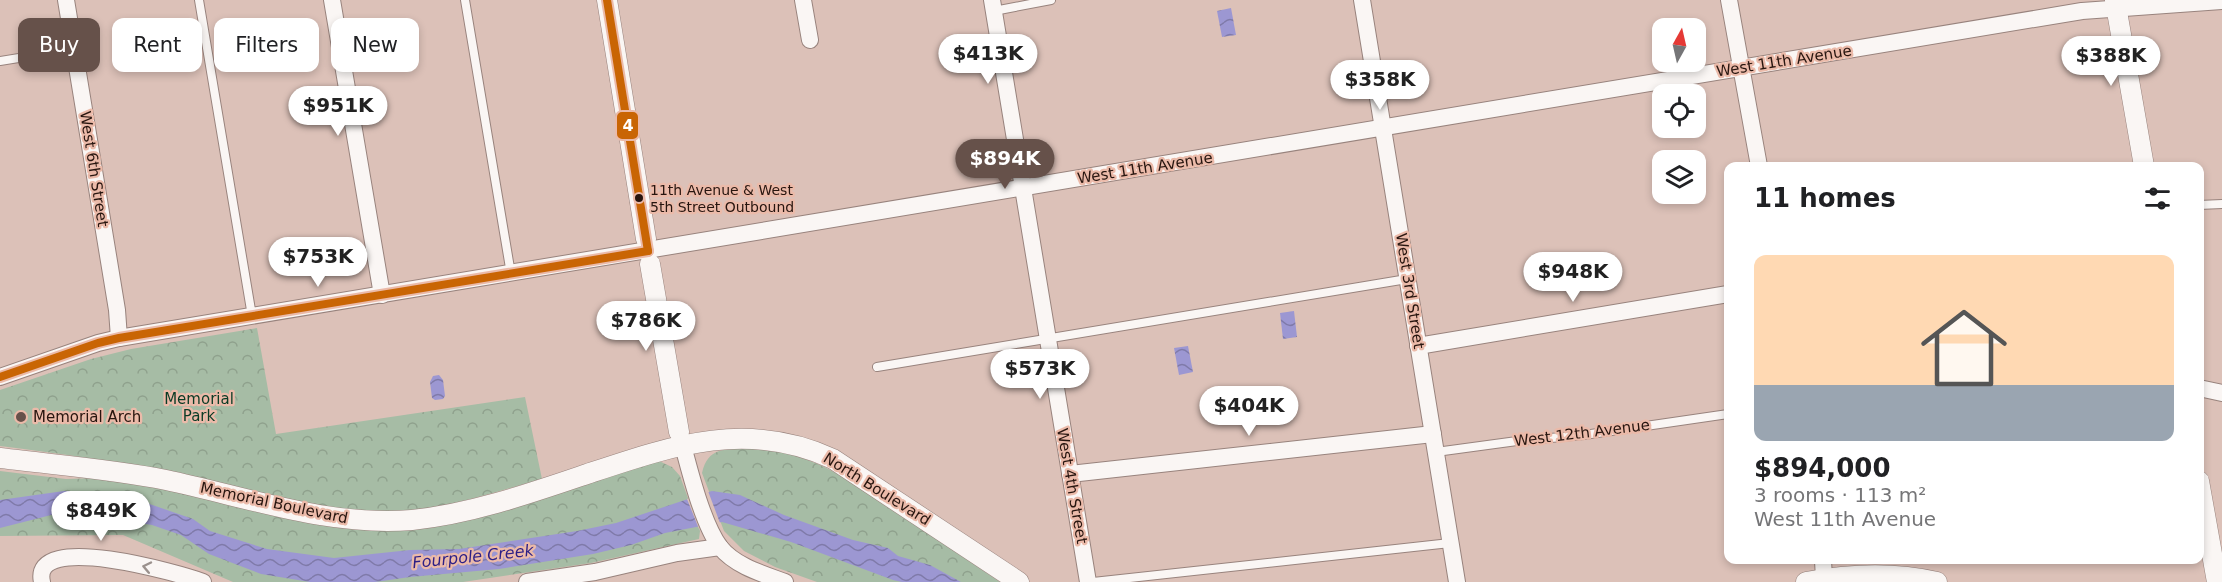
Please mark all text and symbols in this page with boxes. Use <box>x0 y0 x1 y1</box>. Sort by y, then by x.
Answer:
chip: Buy <box>18 18 100 72</box>
chip: Rent <box>112 18 202 72</box>
chip: Filters <box>214 18 319 72</box>
chip: New <box>331 18 419 72</box>
north arrow <box>1652 18 1706 72</box>
map controls <box>1652 18 1706 204</box>
pin: $413K <box>946 34 1030 85</box>
pin: $388K <box>2069 36 2153 87</box>
text: $413K <box>952 41 1024 65</box>
street label: West 11th Avenue <box>1715 41 1853 81</box>
text: $388K <box>2075 43 2147 67</box>
pin: $358K <box>1338 60 1422 111</box>
text: $358K <box>1344 67 1416 91</box>
button: locate <box>1652 84 1706 138</box>
pin: $951K <box>296 86 380 137</box>
text: $951K <box>302 93 374 117</box>
street label: West 6th Street <box>76 110 112 228</box>
line badge: 4 <box>616 111 639 140</box>
text: 4 <box>622 116 634 135</box>
pin: $894K <box>963 139 1047 190</box>
text: $894K <box>969 146 1041 170</box>
street label: West 11th Avenue <box>1076 148 1214 188</box>
button: layers <box>1652 150 1706 204</box>
place label: 11th Avenue & West 5th Street Outbound <box>650 182 794 215</box>
icon: filters <box>2141 182 2174 215</box>
text: 11 homes <box>1754 183 1896 213</box>
marker: 11th Avenue & West 5th Street Outbound <box>633 192 645 204</box>
street label: West 3rd Street <box>1392 232 1428 350</box>
pin: $753K <box>276 237 360 288</box>
text: $753K <box>282 244 354 268</box>
pin: $948K <box>1531 252 1615 303</box>
text: $948K <box>1537 259 1609 283</box>
icon: home <box>1910 294 2018 402</box>
pin: $786K <box>604 301 688 352</box>
text: $786K <box>610 308 682 332</box>
pin: $573K <box>998 349 1082 400</box>
text: $573K <box>1004 356 1076 380</box>
pin: $404K <box>1207 386 1291 437</box>
park label: Memorial Park <box>164 390 234 425</box>
text: $404K <box>1213 393 1285 417</box>
place label: Memorial Arch <box>33 408 141 426</box>
marker: Memorial Arch <box>14 410 28 424</box>
street label: West 12th Avenue <box>1513 416 1651 450</box>
street label: West 4th Street <box>1053 427 1091 545</box>
street label: North Boulevard <box>820 449 934 529</box>
text: $894,000 <box>1754 453 1891 483</box>
street label: Memorial Boulevard <box>199 479 349 527</box>
text: 3 rooms · 113 m² <box>1754 483 1926 507</box>
pin: $849K <box>59 491 143 542</box>
text: $849K <box>65 498 137 522</box>
text: West 11th Avenue <box>1754 507 1936 531</box>
water label: Fourpole Creek <box>412 541 535 572</box>
one-way arrow <box>142 561 152 574</box>

